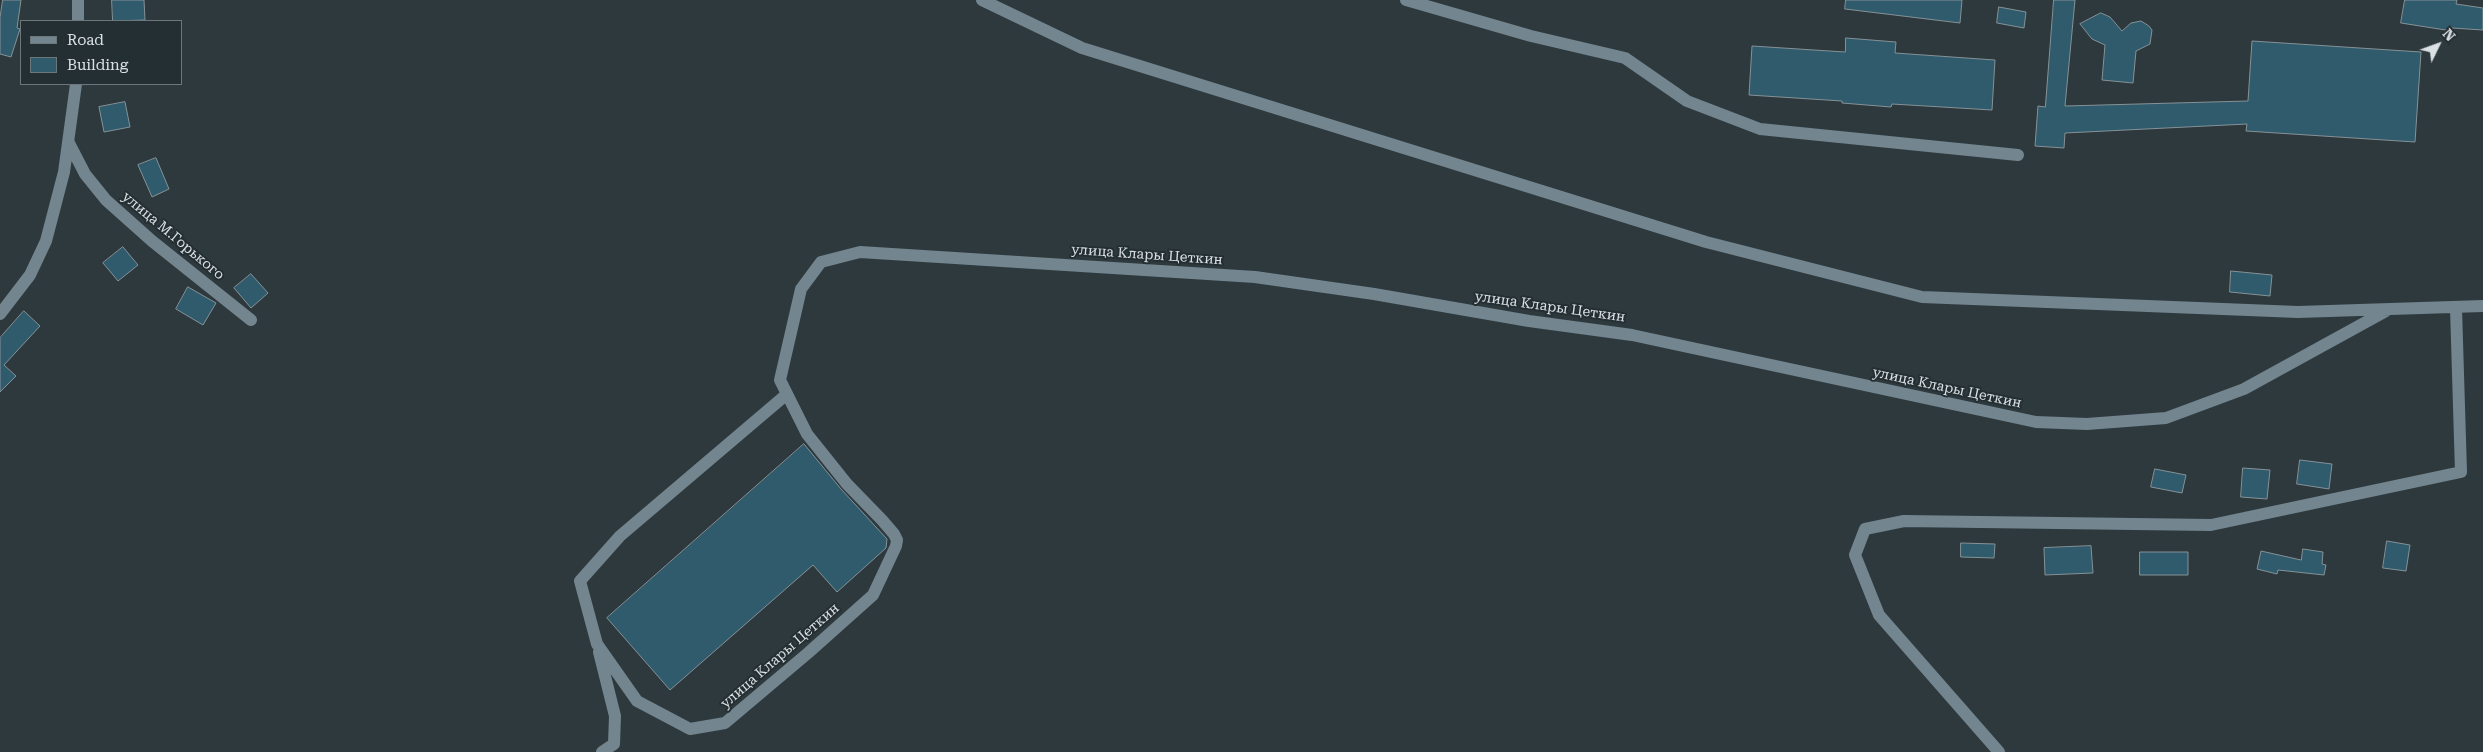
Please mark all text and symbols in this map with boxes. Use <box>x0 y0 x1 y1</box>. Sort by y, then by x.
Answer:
legend <box>20 20 182 85</box>
north arrow <box>2413 20 2463 70</box>
text: N <box>2440 26 2459 44</box>
text: Road <box>67 31 104 49</box>
text: Building <box>67 56 128 74</box>
street label: улица М.Горького <box>118 188 228 284</box>
street label: улица Клары Цеткин <box>1071 241 1223 269</box>
street label: улица Клары Цеткин <box>1474 288 1626 326</box>
street label: улица Клары Цеткин <box>1871 364 2023 412</box>
street label: улица Клары Цеткин <box>717 600 843 712</box>

